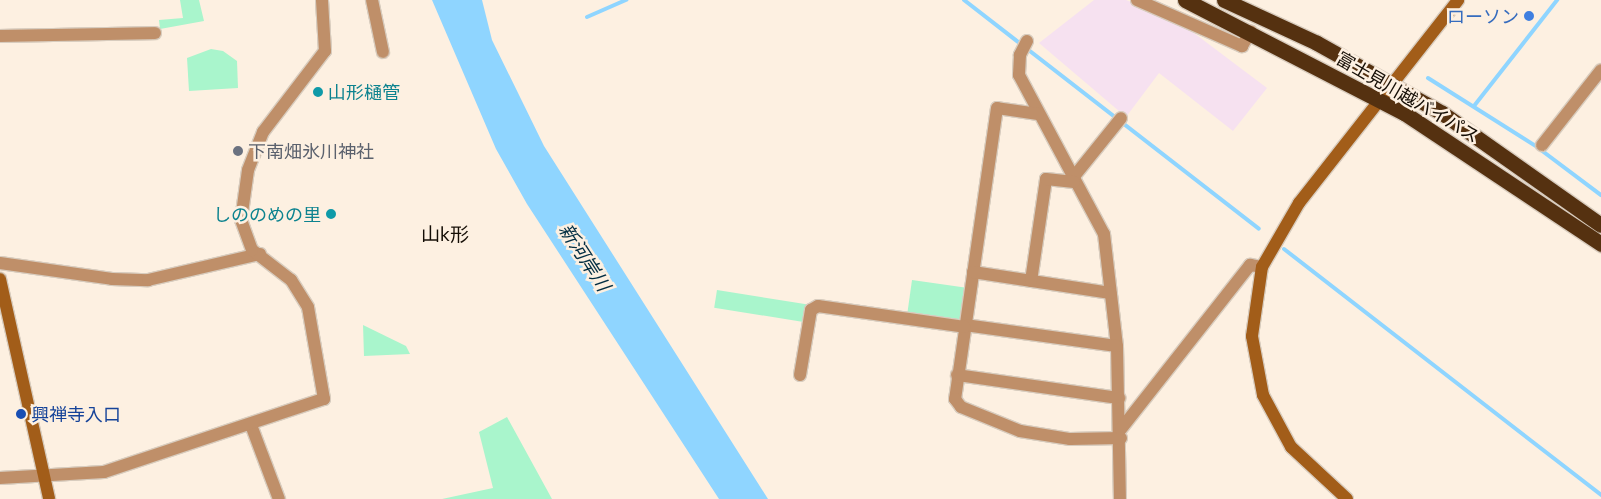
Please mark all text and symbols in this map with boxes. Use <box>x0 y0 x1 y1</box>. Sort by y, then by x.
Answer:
place label: ローソン <box>1447 5 1519 27</box>
marker: ローソン <box>1523 10 1535 22</box>
street label: 富士見川越バイパス <box>1332 47 1484 147</box>
place label: 山形樋管 <box>328 81 400 103</box>
marker: 山形樋管 <box>312 86 324 98</box>
place label: 下南畑氷川神社 <box>248 140 374 162</box>
marker: 下南畑氷川神社 <box>232 145 244 157</box>
place label: しののめの里 <box>213 203 321 225</box>
marker: しののめの里 <box>325 208 337 220</box>
water label: 新河岸川 <box>555 219 615 295</box>
district label: 山k形 <box>421 223 469 245</box>
place label: 興禅寺入口 <box>31 403 121 425</box>
marker: 興禅寺入口 <box>15 408 27 420</box>

